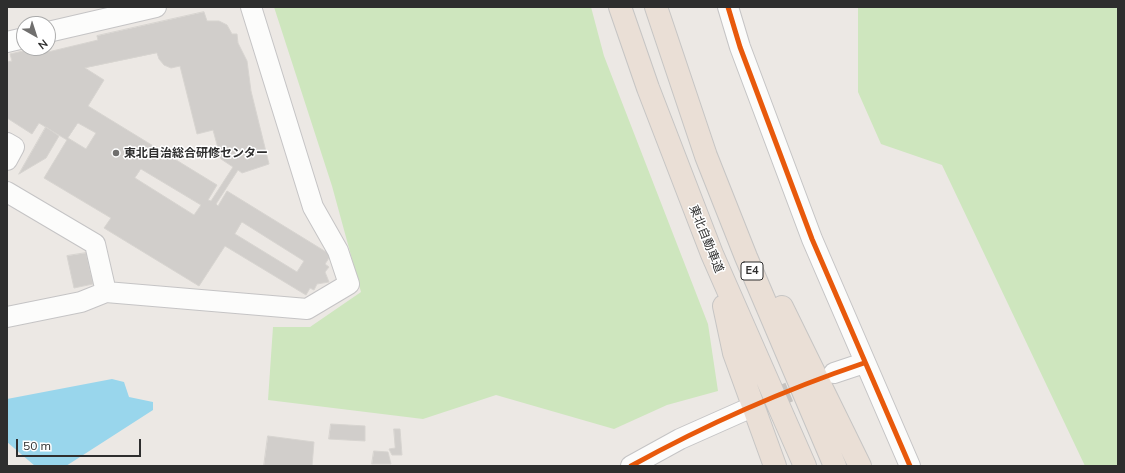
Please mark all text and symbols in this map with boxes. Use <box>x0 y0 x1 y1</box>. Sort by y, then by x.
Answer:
north arrow <box>16 16 56 56</box>
text: N <box>35 36 51 53</box>
place label: 東北自治総合研修センター <box>124 146 268 160</box>
marker: 東北自治総合研修センター <box>111 148 121 158</box>
street label: 東北自動車道 <box>686 203 726 275</box>
road number: E4 <box>741 262 763 280</box>
scale bar <box>18 431 143 457</box>
text: 50 m <box>23 438 51 453</box>

